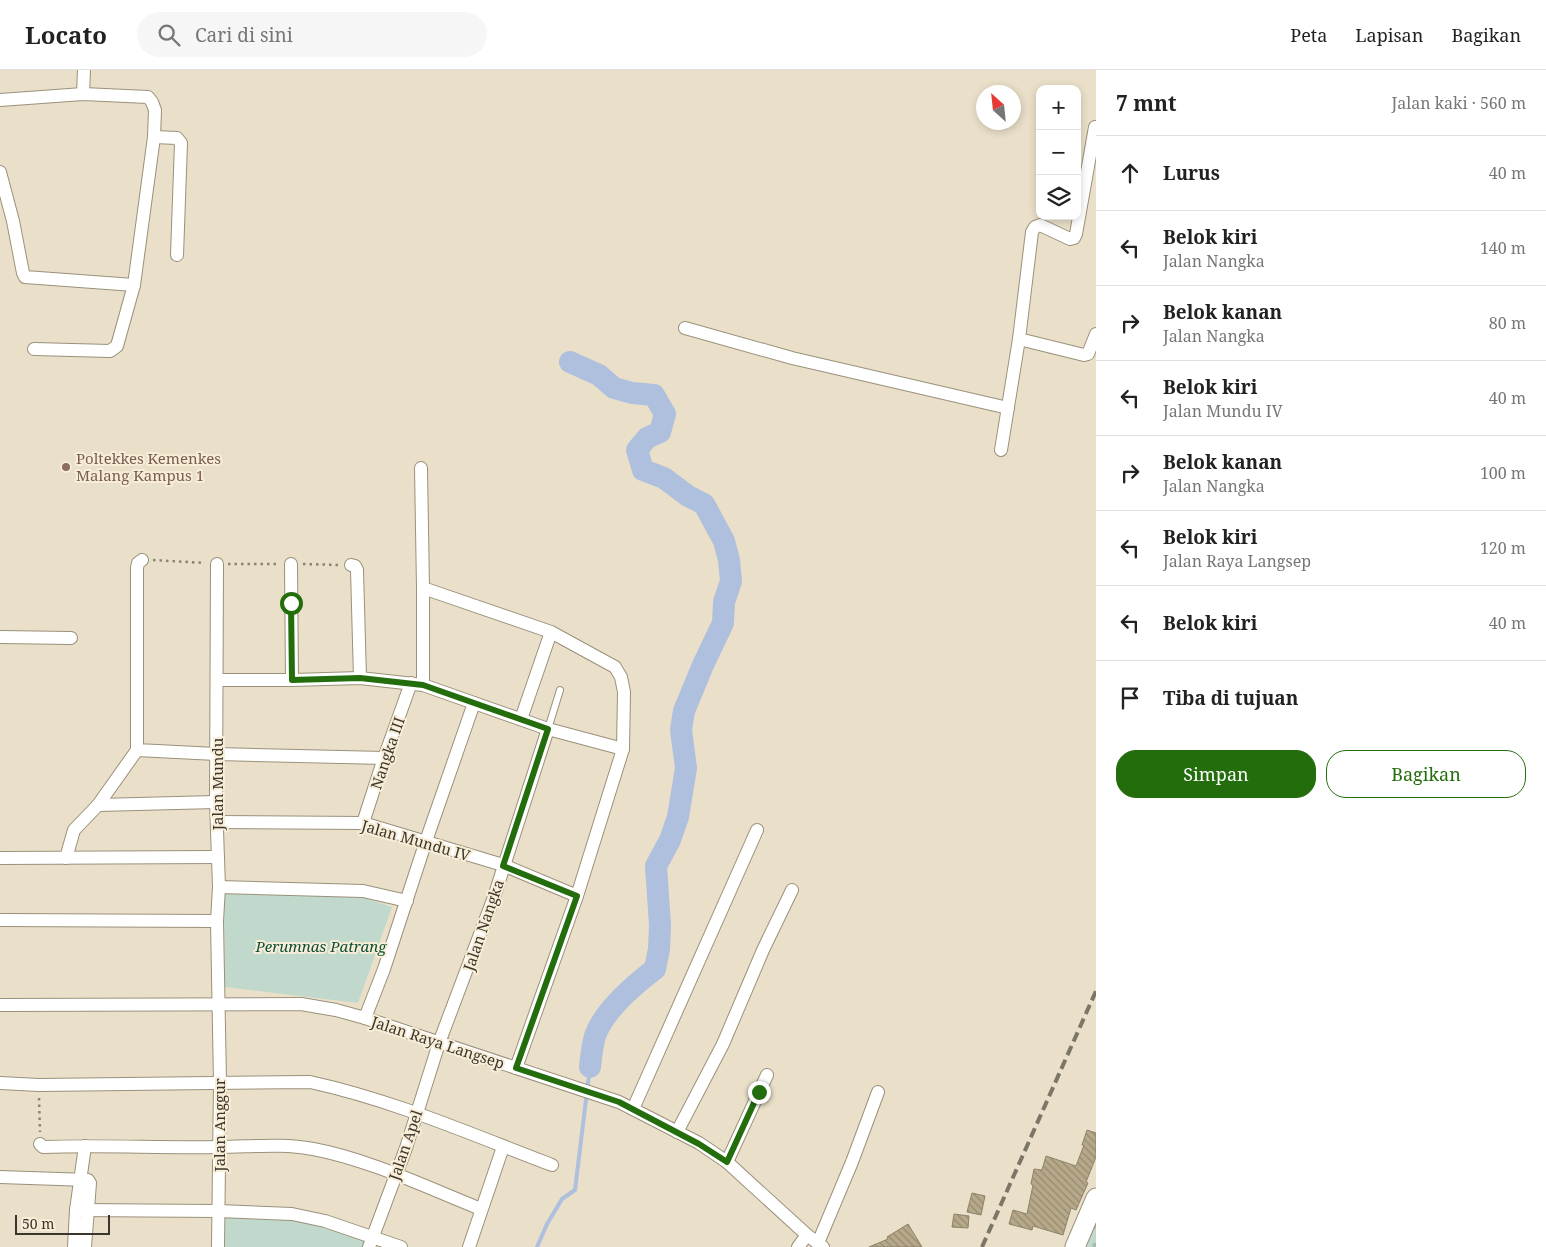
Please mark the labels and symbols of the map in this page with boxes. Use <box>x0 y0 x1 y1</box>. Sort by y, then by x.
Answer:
north arrow <box>976 85 1021 130</box>
place label: Poltekkes Kemenkes Malang Kampus 1 <box>76 448 221 485</box>
marker: Poltekkes Kemenkes Malang Kampus 1 <box>60 461 72 473</box>
route start <box>280 592 303 615</box>
street label: Nangka III <box>365 714 409 792</box>
street label: Jalan Mundu <box>207 737 227 831</box>
street label: Jalan Mundu IV <box>358 815 473 865</box>
street label: Jalan Nangka <box>458 877 508 974</box>
park label: Perumnas Patrang <box>255 936 387 956</box>
street label: Jalan Raya Langsep <box>368 1011 507 1073</box>
street label: Jalan Anggur <box>209 1078 229 1173</box>
route end <box>748 1081 771 1104</box>
street label: Jalan Apel <box>383 1107 426 1184</box>
scale bar <box>15 1212 110 1235</box>

